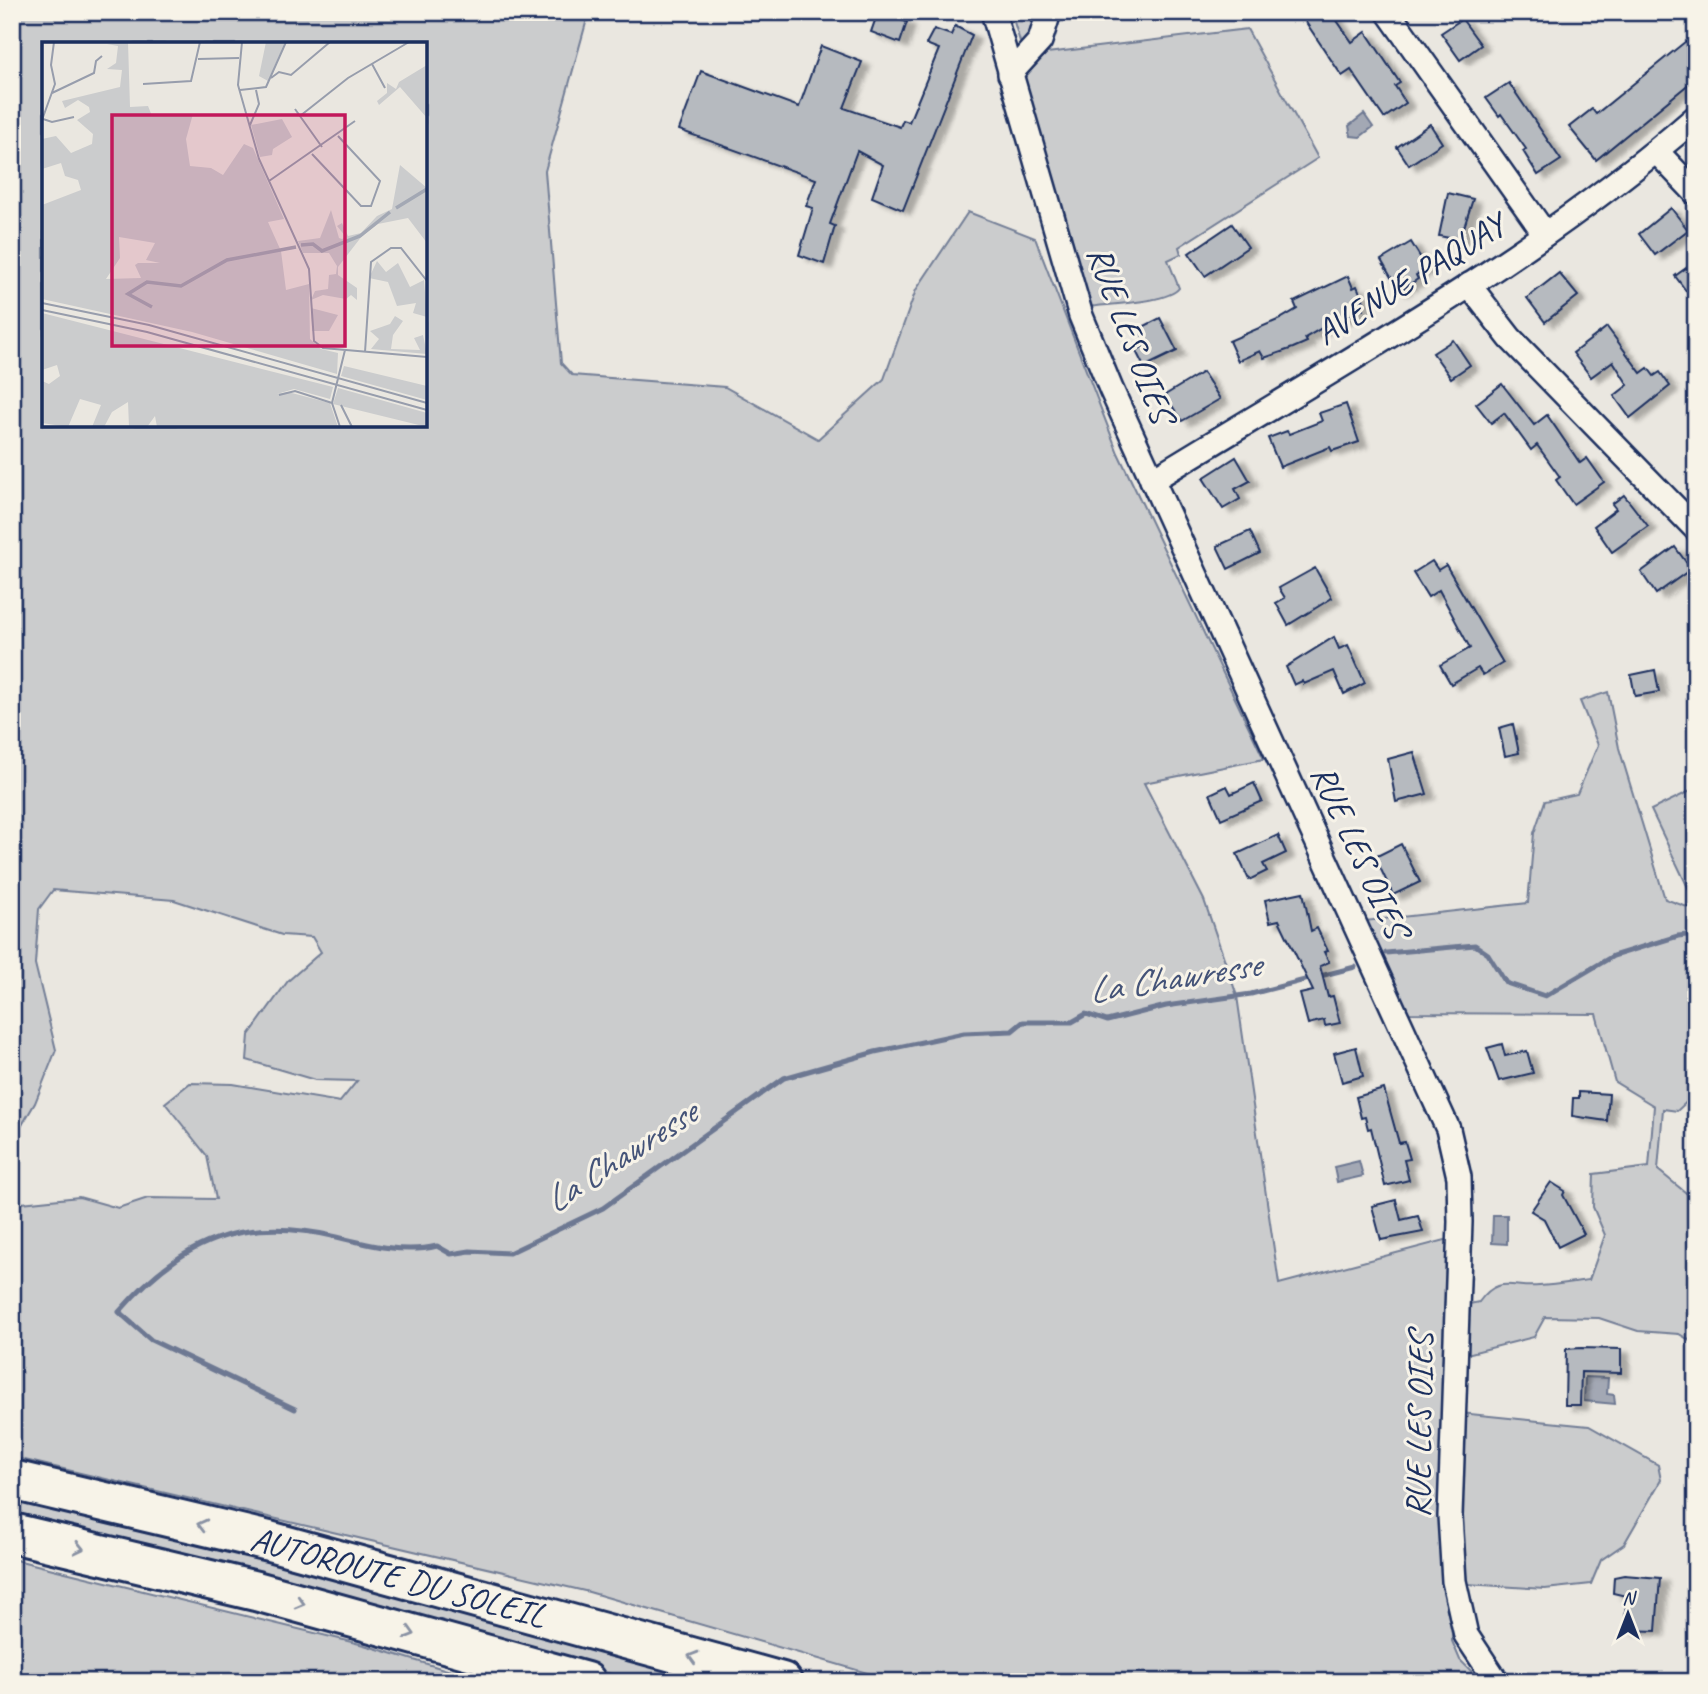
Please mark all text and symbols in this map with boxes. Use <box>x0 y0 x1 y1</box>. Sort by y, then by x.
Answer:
inset map <box>42 42 427 427</box>
street label: AVENUE PAQUAY <box>1307 200 1518 355</box>
street label: RUE LES OIES <box>1077 239 1188 435</box>
street label: RUE LES OIES <box>1300 758 1422 951</box>
water label: La Chawresse <box>1085 939 1269 1014</box>
water label: La Chawresse <box>535 1086 710 1223</box>
street label: RUE LES OIES <box>1395 1325 1443 1518</box>
street label: AUTOROUTE DU SOLEIL <box>246 1516 551 1638</box>
one-way arrow <box>196 1519 208 1533</box>
one-way arrow <box>73 1540 85 1555</box>
north arrow <box>1592 1578 1662 1648</box>
text: N <box>1622 1586 1637 1610</box>
one-way arrow <box>294 1595 306 1609</box>
one-way arrow <box>404 1624 416 1639</box>
one-way arrow <box>687 1651 699 1665</box>

